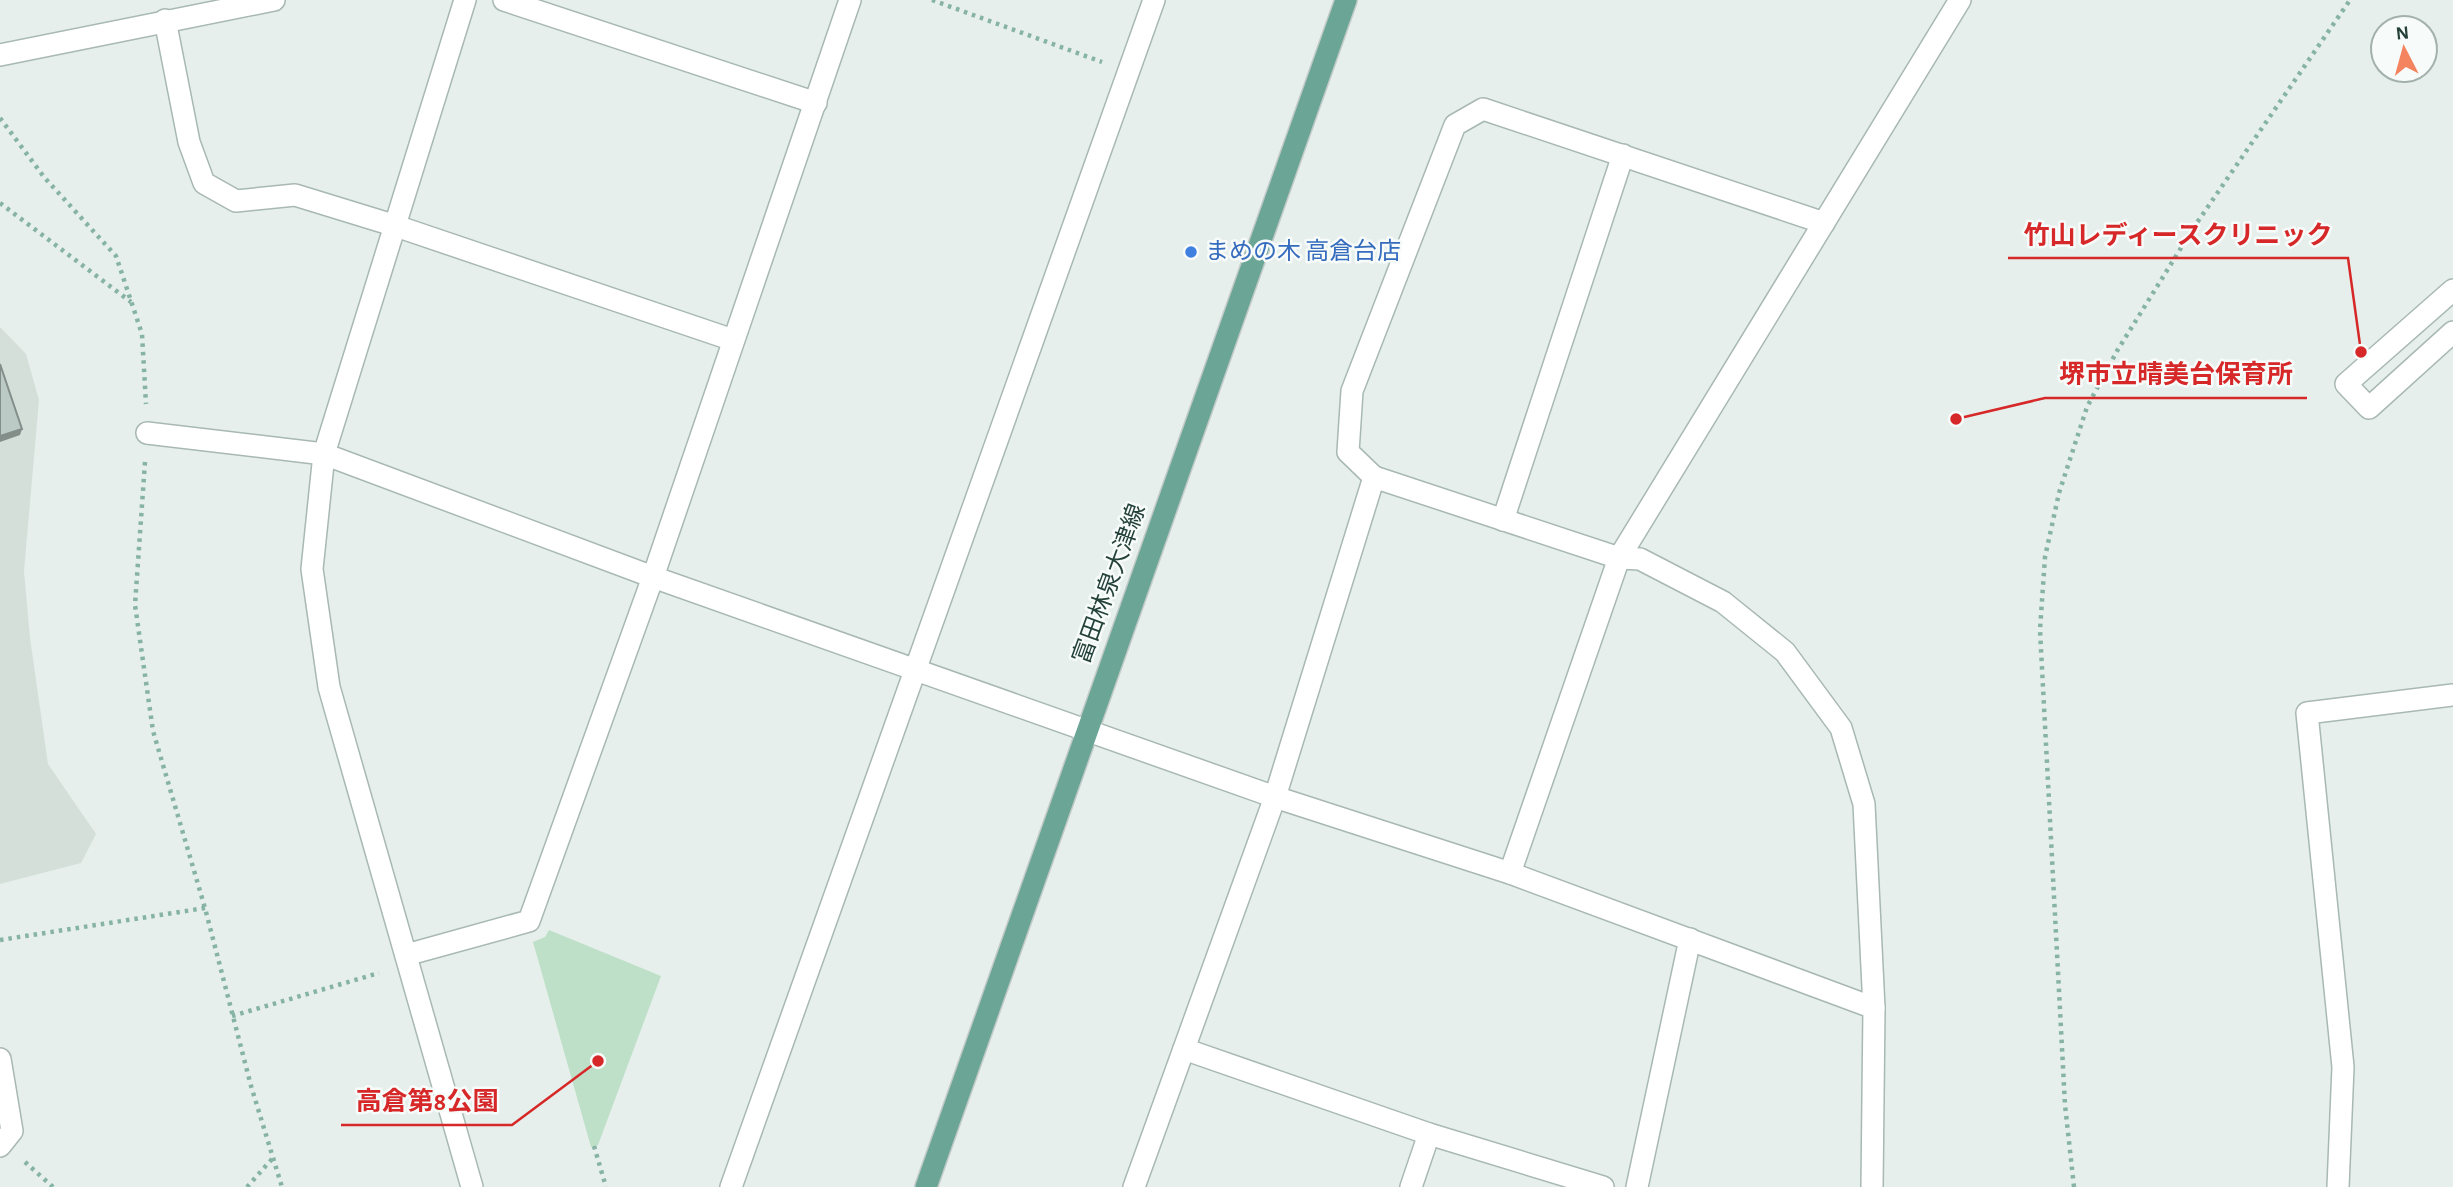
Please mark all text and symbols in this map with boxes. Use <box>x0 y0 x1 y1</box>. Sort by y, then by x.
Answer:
north arrow <box>2369 14 2439 84</box>
text: N <box>2395 23 2410 44</box>
callout: 竹山レディースクリニック <box>2008 211 2348 258</box>
text: 竹山レディースクリニック <box>2024 221 2332 249</box>
place label: まめの木 高倉台店 <box>1205 238 1401 264</box>
marker: まめの木 高倉台店 <box>1183 244 1199 260</box>
callout: 堺市立晴美台保育所 <box>2045 351 2307 398</box>
text: 堺市立晴美台保育所 <box>2059 360 2293 388</box>
street label: 富田林泉大津線 <box>1068 500 1150 667</box>
callout: 高倉第8公園 <box>341 1078 512 1125</box>
text: 高倉第8公園 <box>356 1087 498 1115</box>

